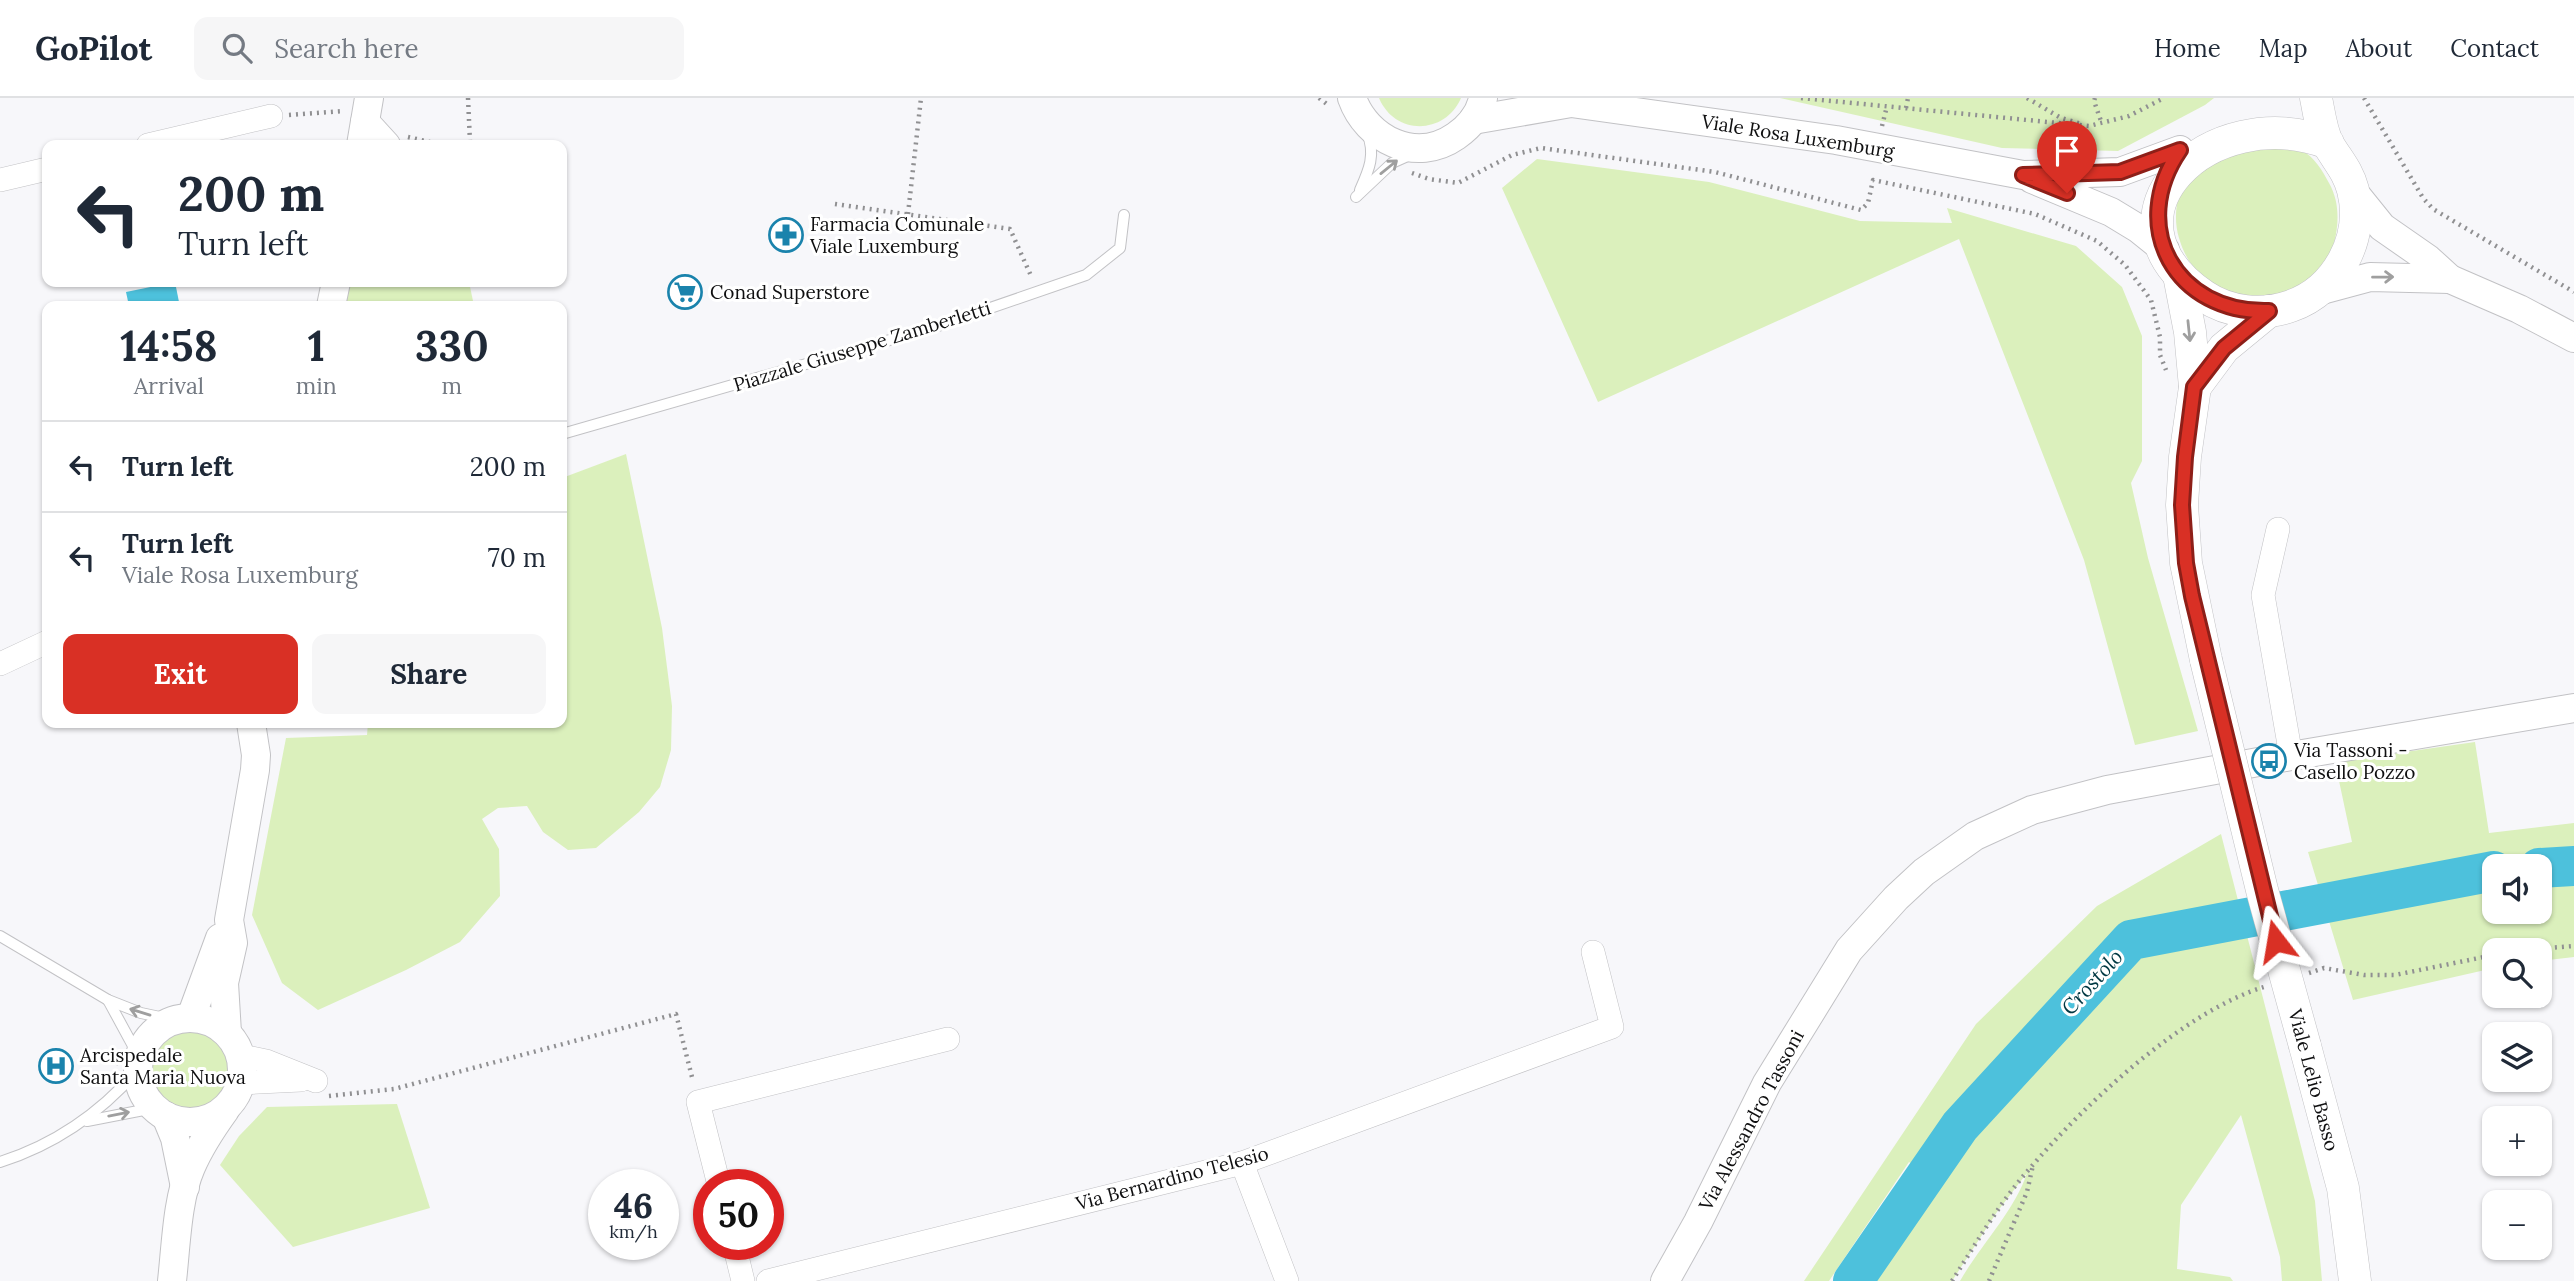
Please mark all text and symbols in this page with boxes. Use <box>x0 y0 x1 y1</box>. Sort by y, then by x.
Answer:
search box <box>194 17 684 80</box>
text: GoPilot <box>35 27 152 69</box>
icon: search <box>218 29 256 67</box>
text: Search here <box>274 32 419 65</box>
text: Home <box>2154 33 2221 64</box>
text: Map <box>2259 33 2308 64</box>
text: About <box>2346 33 2412 64</box>
text: Contact <box>2450 33 2539 64</box>
street label: Viale Rosa Luxemburg <box>1699 109 1897 163</box>
pin <box>2037 121 2097 193</box>
icon: arrive <box>2048 132 2086 170</box>
one-way arrow <box>1380 159 1398 174</box>
text: 200 m <box>178 162 324 224</box>
icon: left <box>63 168 154 259</box>
place label: Farmacia Comunale Viale Luxemburg <box>809 212 984 258</box>
pharmacy icon: Farmacia Comunale Viale Luxemburg <box>767 216 805 254</box>
text: Turn left <box>178 223 308 264</box>
one-way arrow <box>2372 270 2395 283</box>
supermarket icon: Conad Superstore <box>666 273 704 311</box>
place label: Conad Superstore <box>710 280 870 304</box>
street label: Piazzale Giuseppe Zamberletti <box>730 295 994 397</box>
text: 14:58 <box>120 319 217 373</box>
text: 1 <box>308 319 325 373</box>
text: 330 <box>415 319 489 373</box>
one-way arrow <box>2183 319 2196 341</box>
text: Arrival <box>134 371 204 400</box>
text: min <box>296 371 337 400</box>
text: m <box>442 371 462 400</box>
icon: left <box>63 448 101 486</box>
text: Turn left <box>122 450 233 483</box>
text: 200 m <box>470 450 546 483</box>
text: Turn left <box>122 527 233 560</box>
icon: left <box>63 539 101 577</box>
text: 70 m <box>488 541 546 574</box>
text: Viale Rosa Luxemburg <box>122 560 358 589</box>
button: Exit <box>63 634 298 714</box>
button: Share <box>312 634 546 714</box>
place label: Via Tassoni - Casello Pozzo <box>2293 738 2415 784</box>
bus stop icon: Via Tassoni - Casello Pozzo <box>2250 742 2288 780</box>
map controls <box>2482 854 2552 1260</box>
button: sound <box>2482 854 2552 924</box>
position arrow <box>2239 904 2313 978</box>
button: search <box>2482 938 2552 1008</box>
water label: Crostolo <box>2055 944 2129 1020</box>
one-way arrow <box>130 1004 152 1017</box>
street label: Viale Lelio Basso <box>2283 1005 2344 1154</box>
button: layers <box>2482 1022 2552 1092</box>
street label: Via Alessandro Tassoni <box>1693 1026 1809 1215</box>
place label: Arcispedale Santa Maria Nuova <box>79 1043 246 1089</box>
hospital icon: Arcispedale Santa Maria Nuova <box>37 1047 75 1085</box>
button: + <box>2482 1106 2552 1176</box>
one-way arrow <box>107 1107 130 1120</box>
street label: Via Bernardino Telesio <box>1072 1141 1271 1216</box>
speed limit sign: 50 <box>693 1169 784 1260</box>
text: 46 <box>614 1183 653 1228</box>
button: − <box>2482 1190 2552 1260</box>
text: km/h <box>609 1220 658 1243</box>

